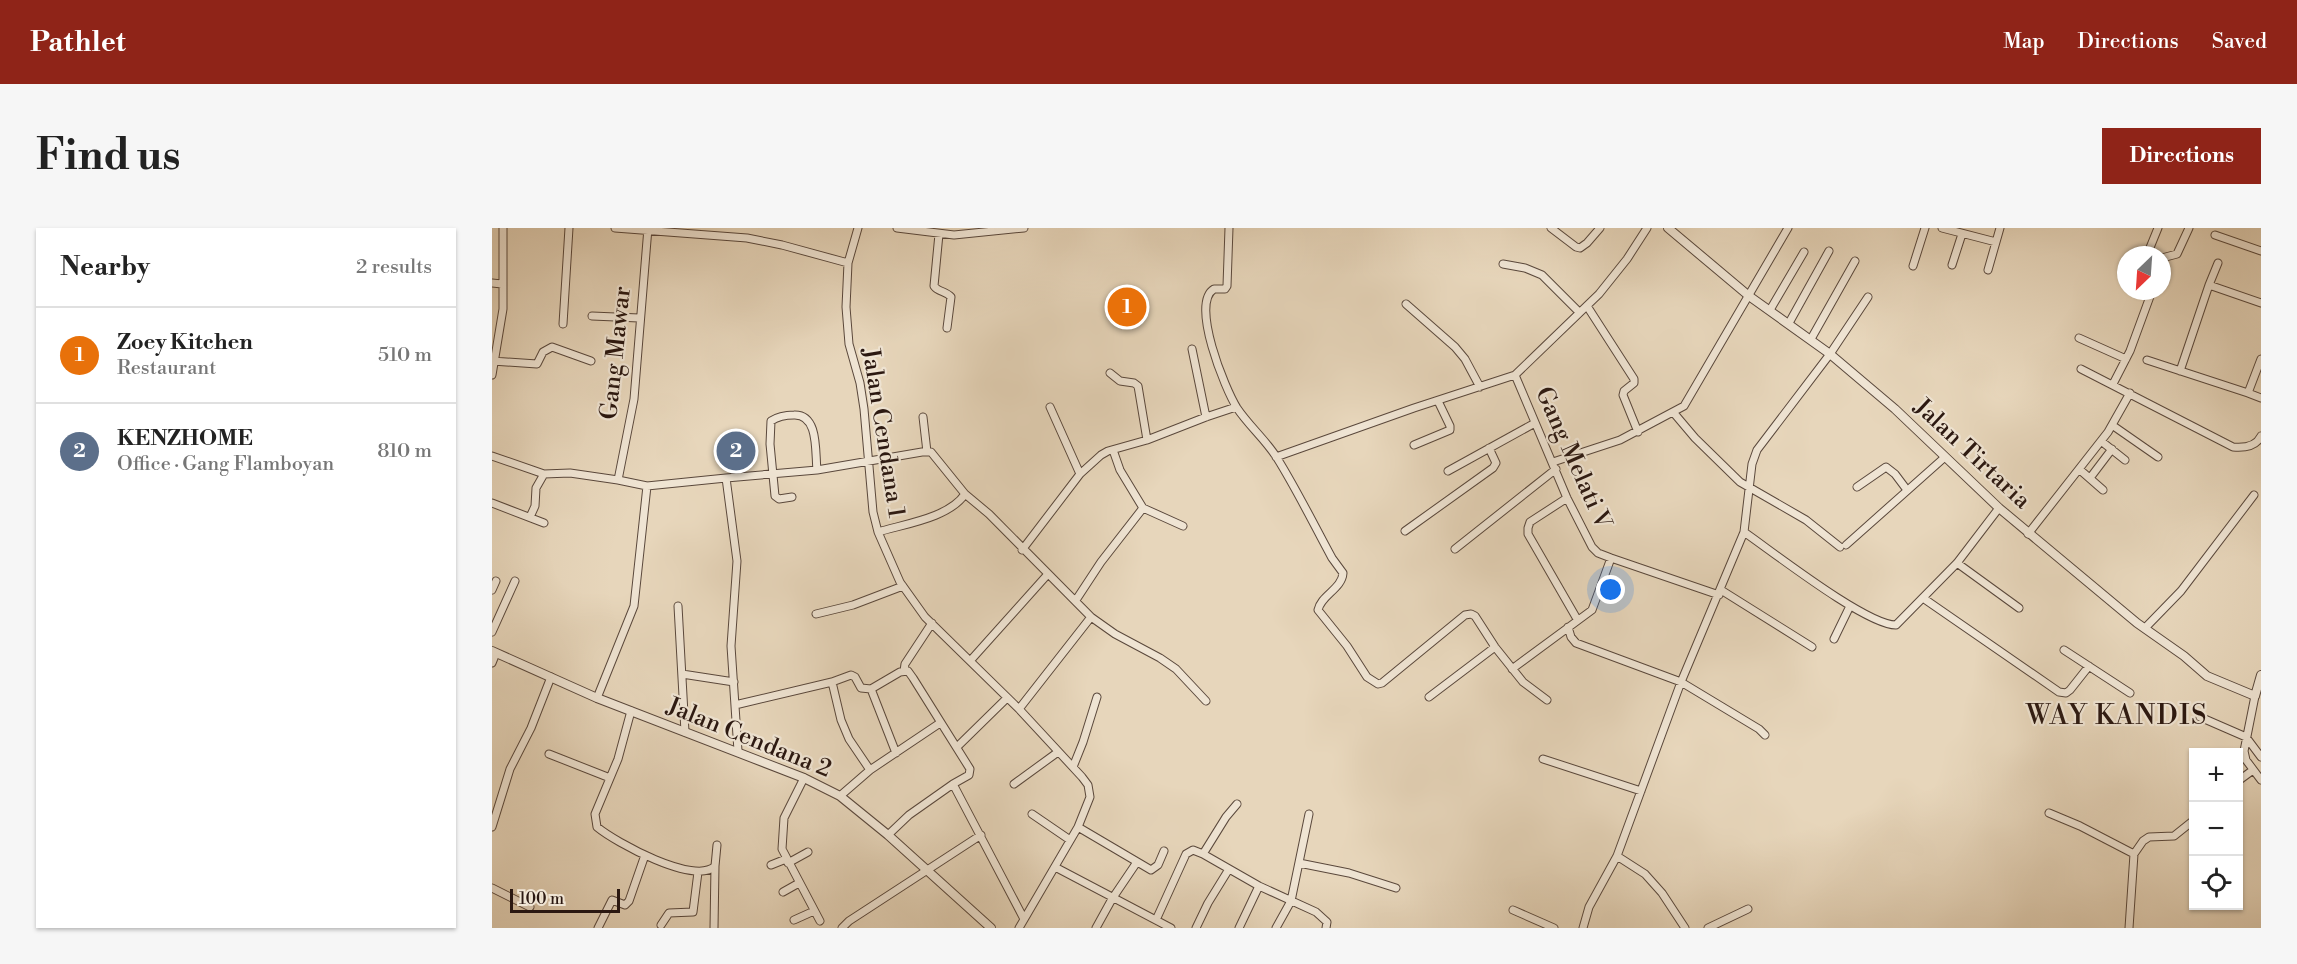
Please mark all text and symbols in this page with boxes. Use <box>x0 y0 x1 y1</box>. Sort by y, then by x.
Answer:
text: Pathlet <box>30 25 126 60</box>
text: Map <box>2003 29 2045 55</box>
text: Directions <box>2078 29 2179 55</box>
text: Saved <box>2212 29 2267 55</box>
button: Directions <box>2102 128 2261 184</box>
text: Find us <box>36 130 180 183</box>
north arrow <box>2117 246 2171 300</box>
text: Nearby <box>60 251 150 283</box>
text: 2 results <box>356 255 432 280</box>
pin: 1 <box>1108 284 1146 329</box>
street label: Gang Mawar <box>594 285 638 421</box>
text: Zoey Kitchen <box>117 329 253 356</box>
text: 1 <box>75 343 84 368</box>
text: 510 m <box>378 343 432 368</box>
street label: Jalan Cendana 1 <box>855 345 911 521</box>
text: Restaurant <box>117 356 216 381</box>
street label: Gang Melati V <box>1528 382 1618 535</box>
street label: Jalan Tirtaria <box>1907 392 2037 516</box>
text: KENZHOME <box>117 425 253 452</box>
pin: 2 <box>716 428 756 474</box>
text: 2 <box>73 439 86 464</box>
text: 810 m <box>377 439 432 464</box>
text: Office · Gang Flamboyan <box>117 452 334 477</box>
your location <box>1596 575 1625 604</box>
street label: Jalan Cendana 2 <box>662 691 836 785</box>
district label: WAY KANDIS <box>2025 699 2208 733</box>
map controls <box>2189 748 2243 910</box>
button: + <box>2189 748 2243 802</box>
button: − <box>2189 802 2243 856</box>
button: locate <box>2189 856 2243 910</box>
scale bar <box>510 886 620 914</box>
text: 100 m <box>519 889 564 909</box>

